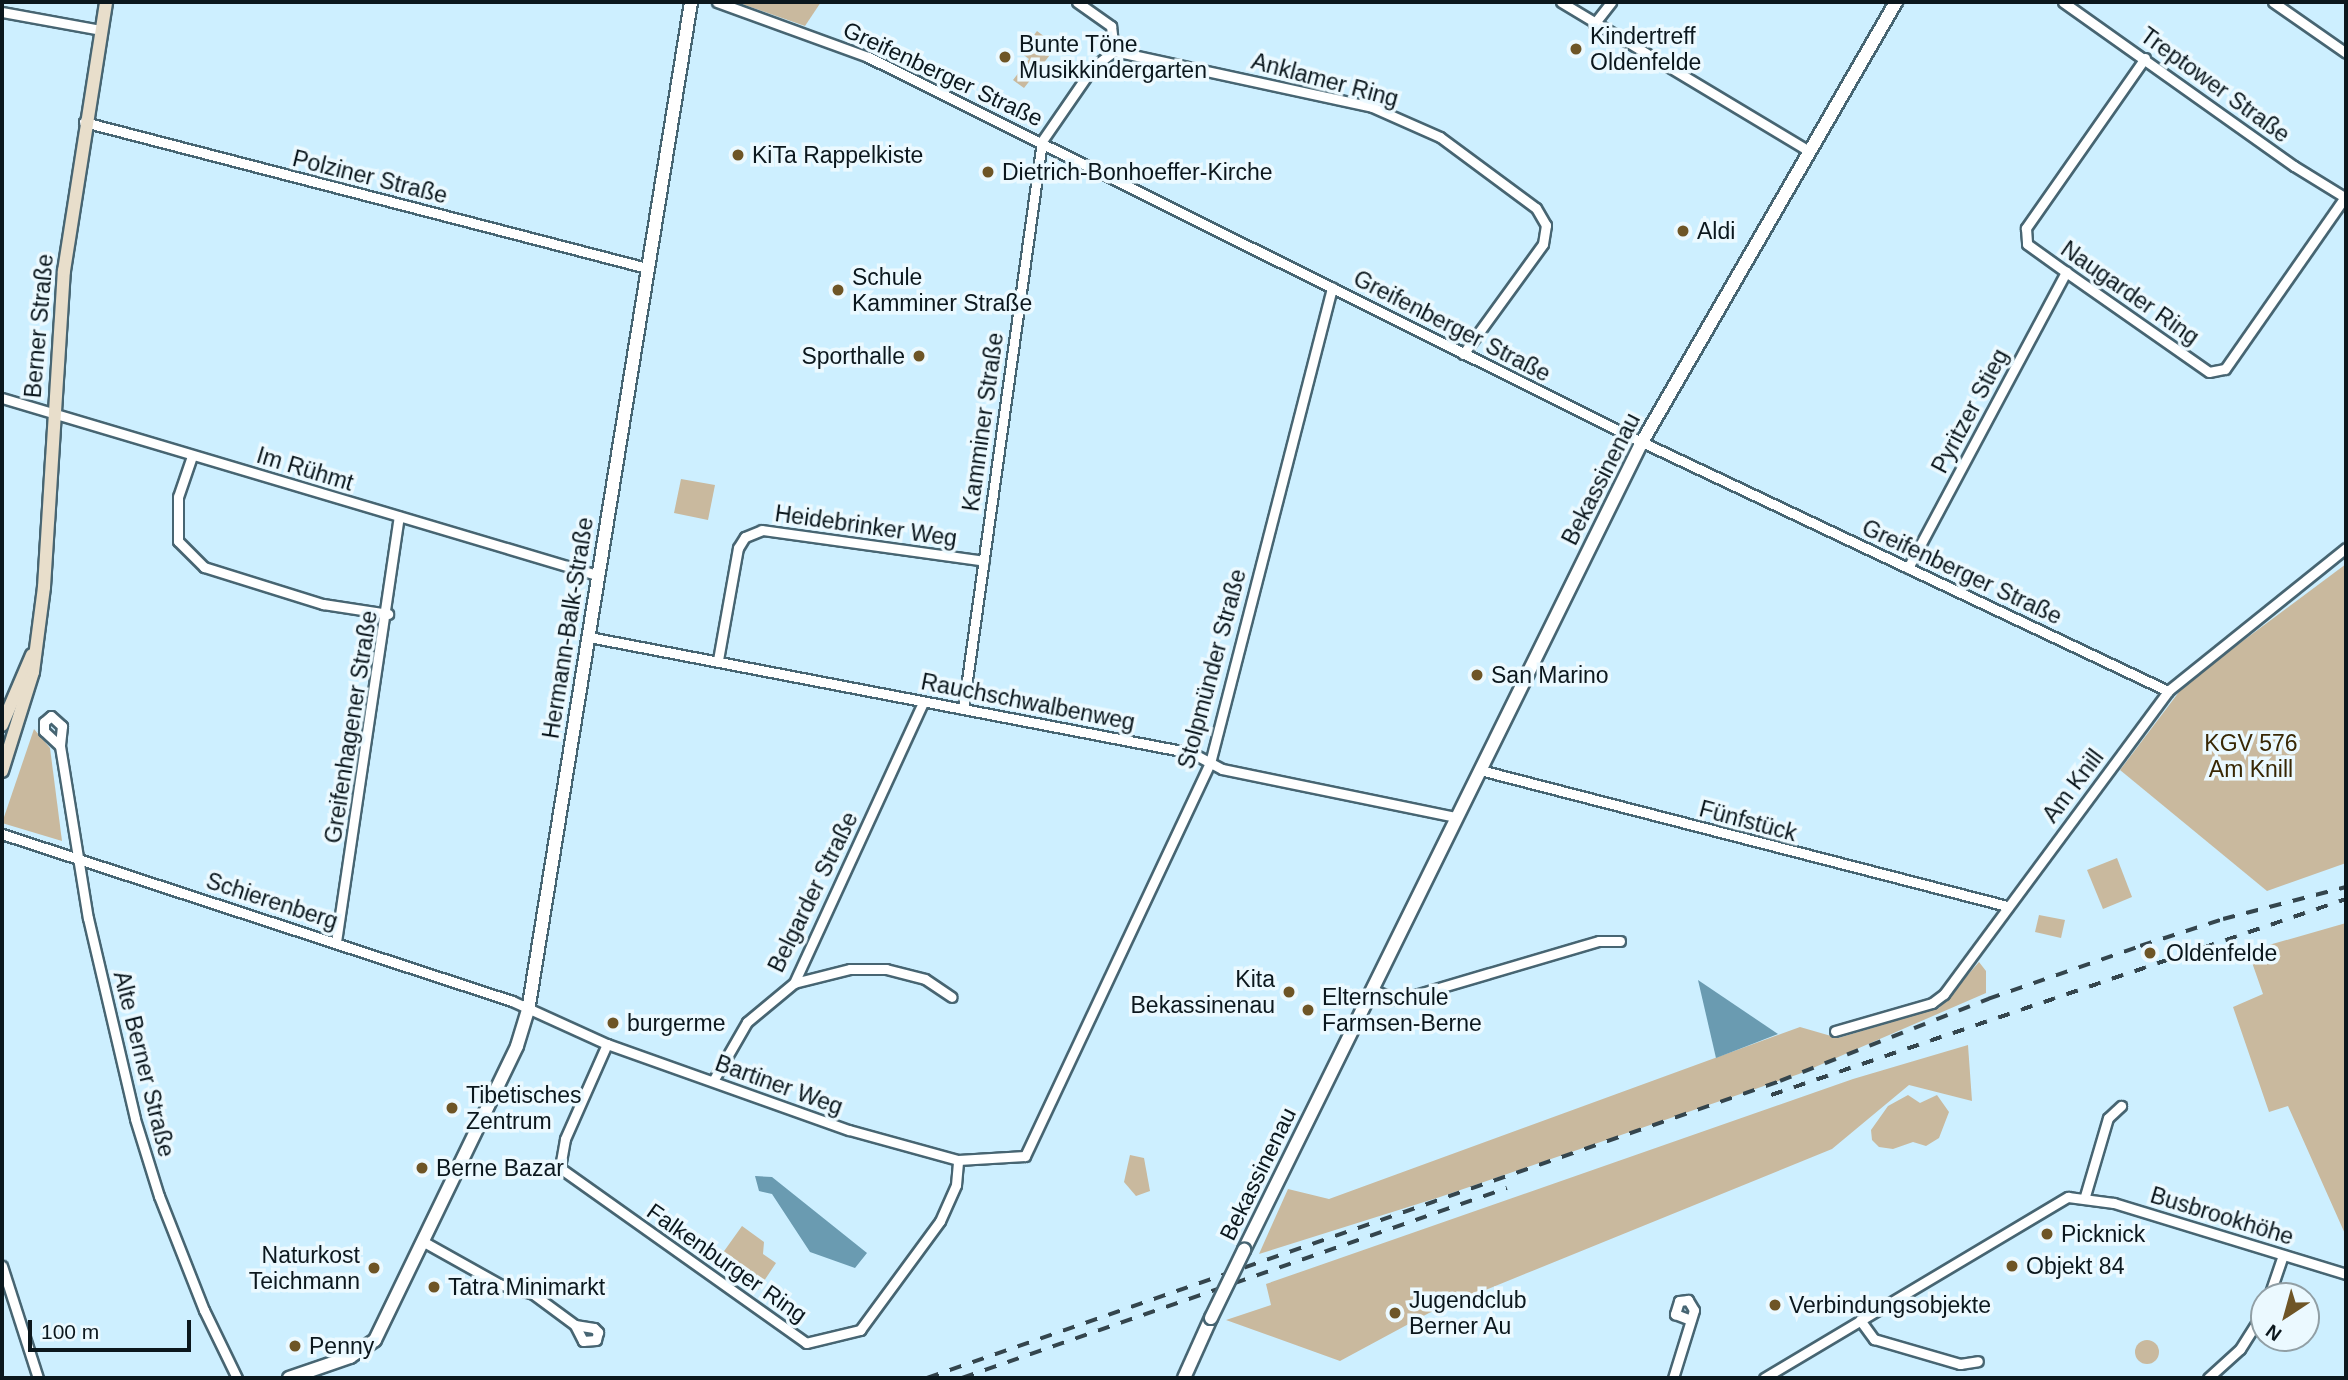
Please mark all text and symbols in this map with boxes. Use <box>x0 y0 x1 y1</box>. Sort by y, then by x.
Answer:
street label: Greifenberger Straße <box>839 16 1047 132</box>
street label: Treptower Straße <box>2135 21 2295 149</box>
place label: Kindertreff Oldenfelde <box>1590 22 1701 76</box>
place label: Bunte Töne Musikkindergarten <box>1019 30 1207 84</box>
marker: Kindertreff Oldenfelde <box>1568 41 1584 57</box>
street label: Anklamer Ring <box>1249 47 1401 113</box>
marker: Bunte Töne Musikkindergarten <box>997 49 1013 65</box>
place label: KiTa Rappelkiste <box>752 141 923 169</box>
street label: Polziner Straße <box>290 144 450 210</box>
marker: KiTa Rappelkiste <box>730 147 746 163</box>
place label: Dietrich-Bonhoeffer-Kirche <box>1002 158 1273 186</box>
marker: Dietrich-Bonhoeffer-Kirche <box>980 164 996 180</box>
place label: Aldi <box>1697 217 1735 245</box>
marker: Aldi <box>1675 223 1691 239</box>
street label: Naugarder Ring <box>2056 235 2204 351</box>
street label: Berner Straße <box>19 253 59 399</box>
place label: Schule Kamminer Straße <box>852 263 1032 317</box>
street label: Greifenberger Straße <box>1349 264 1555 388</box>
marker: Schule Kamminer Straße <box>830 282 846 298</box>
street label: Kamminer Straße <box>957 331 1009 513</box>
place label: Sporthalle <box>801 342 905 370</box>
street label: Pyritzer Stieg <box>1926 344 2014 478</box>
marker: Sporthalle <box>911 348 927 364</box>
street label: Bekassinenau <box>1556 408 1646 550</box>
street label: Im Rühmt <box>253 441 357 497</box>
street label: Heidebrinker Weg <box>773 500 959 552</box>
street label: Greifenberger Straße <box>1858 514 2066 630</box>
street label: Hermann-Balk-Straße <box>537 515 599 741</box>
street label: Stolpmünder Straße <box>1172 566 1252 772</box>
street label: Greifenhagener Straße <box>319 609 383 845</box>
place label: San Marino <box>1491 661 1609 689</box>
marker: San Marino <box>1469 667 1485 683</box>
street label: Rauchschwalbenweg <box>919 668 1137 736</box>
park label: KGV 576 Am Knill <box>2204 729 2298 783</box>
street label: Am Knill <box>2037 744 2109 828</box>
street label: Fünfstück <box>1696 795 1800 847</box>
street label: Belgarder Straße <box>762 807 864 977</box>
street label: Schierenberg <box>203 867 341 935</box>
place label: Oldenfelde <box>2166 939 2277 967</box>
marker: Oldenfelde <box>2140 943 2160 963</box>
place label: Kita Bekassinenau <box>1131 965 1275 1019</box>
street label: Alte Berner Straße <box>108 968 180 1160</box>
place label: Elternschule Farmsen-Berne <box>1322 983 1482 1037</box>
marker: Kita Bekassinenau <box>1281 984 1297 1000</box>
marker: Elternschule Farmsen-Berne <box>1300 1002 1316 1018</box>
place label: burgerme <box>627 1009 725 1037</box>
marker: burgerme <box>605 1015 621 1031</box>
street label: Bartiner Weg <box>711 1049 847 1121</box>
place label: Tibetisches Zentrum <box>466 1081 581 1135</box>
marker: Tibetisches Zentrum <box>444 1100 460 1116</box>
street label: Bekassinenau <box>1214 1103 1302 1245</box>
place label: Berne Bazar <box>436 1154 564 1182</box>
marker: Berne Bazar <box>414 1160 430 1176</box>
street label: Busbrookhöhe <box>2147 1181 2297 1251</box>
street label: Falkenburger Ring <box>642 1197 812 1329</box>
place label: Picknick <box>2061 1220 2145 1248</box>
marker: Picknick <box>2039 1226 2055 1242</box>
place label: Naturkost Teichmann <box>249 1241 360 1295</box>
place label: Objekt 84 <box>2026 1252 2124 1280</box>
marker: Objekt 84 <box>2004 1258 2020 1274</box>
marker: Naturkost Teichmann <box>366 1260 382 1276</box>
place label: Tatra Minimarkt <box>448 1273 605 1301</box>
marker: Tatra Minimarkt <box>426 1279 442 1295</box>
north arrow <box>2250 1282 2320 1352</box>
place label: Jugendclub Berner Au <box>1409 1286 1527 1340</box>
place label: Verbindungsobjekte <box>1789 1291 1991 1319</box>
marker: Verbindungsobjekte <box>1767 1297 1783 1313</box>
marker: Jugendclub Berner Au <box>1387 1305 1403 1321</box>
scale bar <box>32 1306 194 1350</box>
text: 100 m <box>41 1320 99 1343</box>
text: N <box>2262 1320 2285 1345</box>
place label: Penny <box>309 1332 374 1360</box>
marker: Penny <box>287 1338 303 1354</box>

